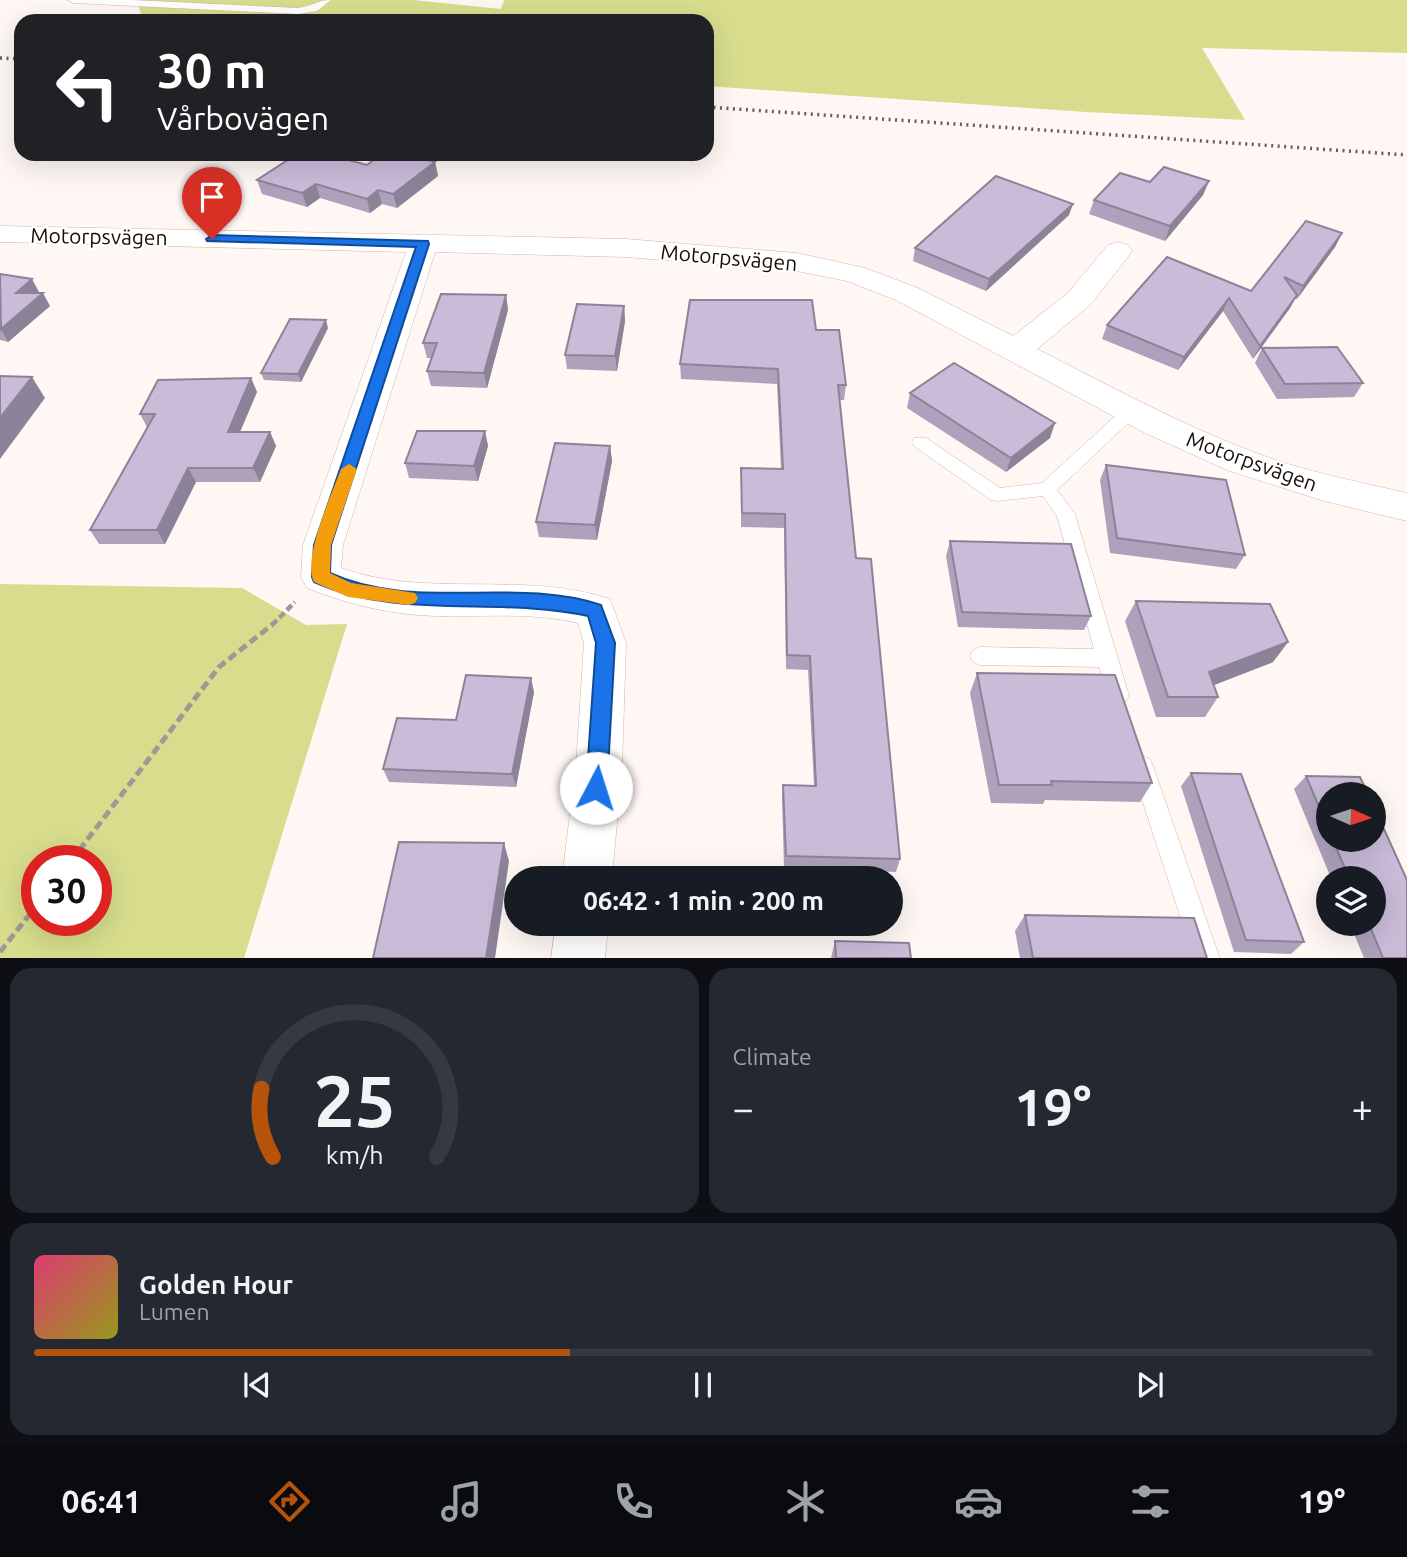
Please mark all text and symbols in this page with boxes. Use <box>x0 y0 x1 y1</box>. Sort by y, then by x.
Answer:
icon: left <box>42 42 133 133</box>
text: 30 m <box>157 42 266 97</box>
text: Vårbovägen <box>157 100 329 136</box>
pin <box>182 167 242 239</box>
icon: arrive <box>193 178 231 216</box>
street label: Motorpsvägen <box>30 223 168 249</box>
street label: Motorpsvägen <box>660 239 798 275</box>
street label: Motorpsvägen <box>1183 426 1321 496</box>
position arrow <box>559 751 633 825</box>
north arrow <box>1316 782 1386 852</box>
map controls <box>1316 782 1386 936</box>
speed limit sign: 30 <box>21 845 112 936</box>
button: layers <box>1316 866 1386 936</box>
text: 06:42 · 1 min · 200 m <box>583 886 824 915</box>
text: Climate <box>733 1044 812 1069</box>
text: 25 <box>313 1059 395 1141</box>
text: 19° <box>1014 1078 1091 1136</box>
text: − <box>733 1087 754 1129</box>
text: + <box>1352 1087 1373 1129</box>
text: km/h <box>325 1140 383 1168</box>
text: Golden Hour <box>139 1270 293 1299</box>
text: Lumen <box>139 1299 210 1324</box>
icon: previous <box>238 1366 276 1404</box>
icon: pause <box>684 1366 722 1404</box>
icon: next <box>1131 1366 1169 1404</box>
icon: directions <box>265 1477 314 1526</box>
icon: music <box>437 1477 486 1526</box>
icon: phone <box>609 1477 658 1526</box>
icon: climate <box>781 1477 830 1526</box>
icon: car <box>954 1477 1003 1526</box>
icon: filters <box>1126 1477 1175 1526</box>
text: 06:41 <box>62 1483 142 1519</box>
text: 19° <box>1298 1483 1345 1519</box>

